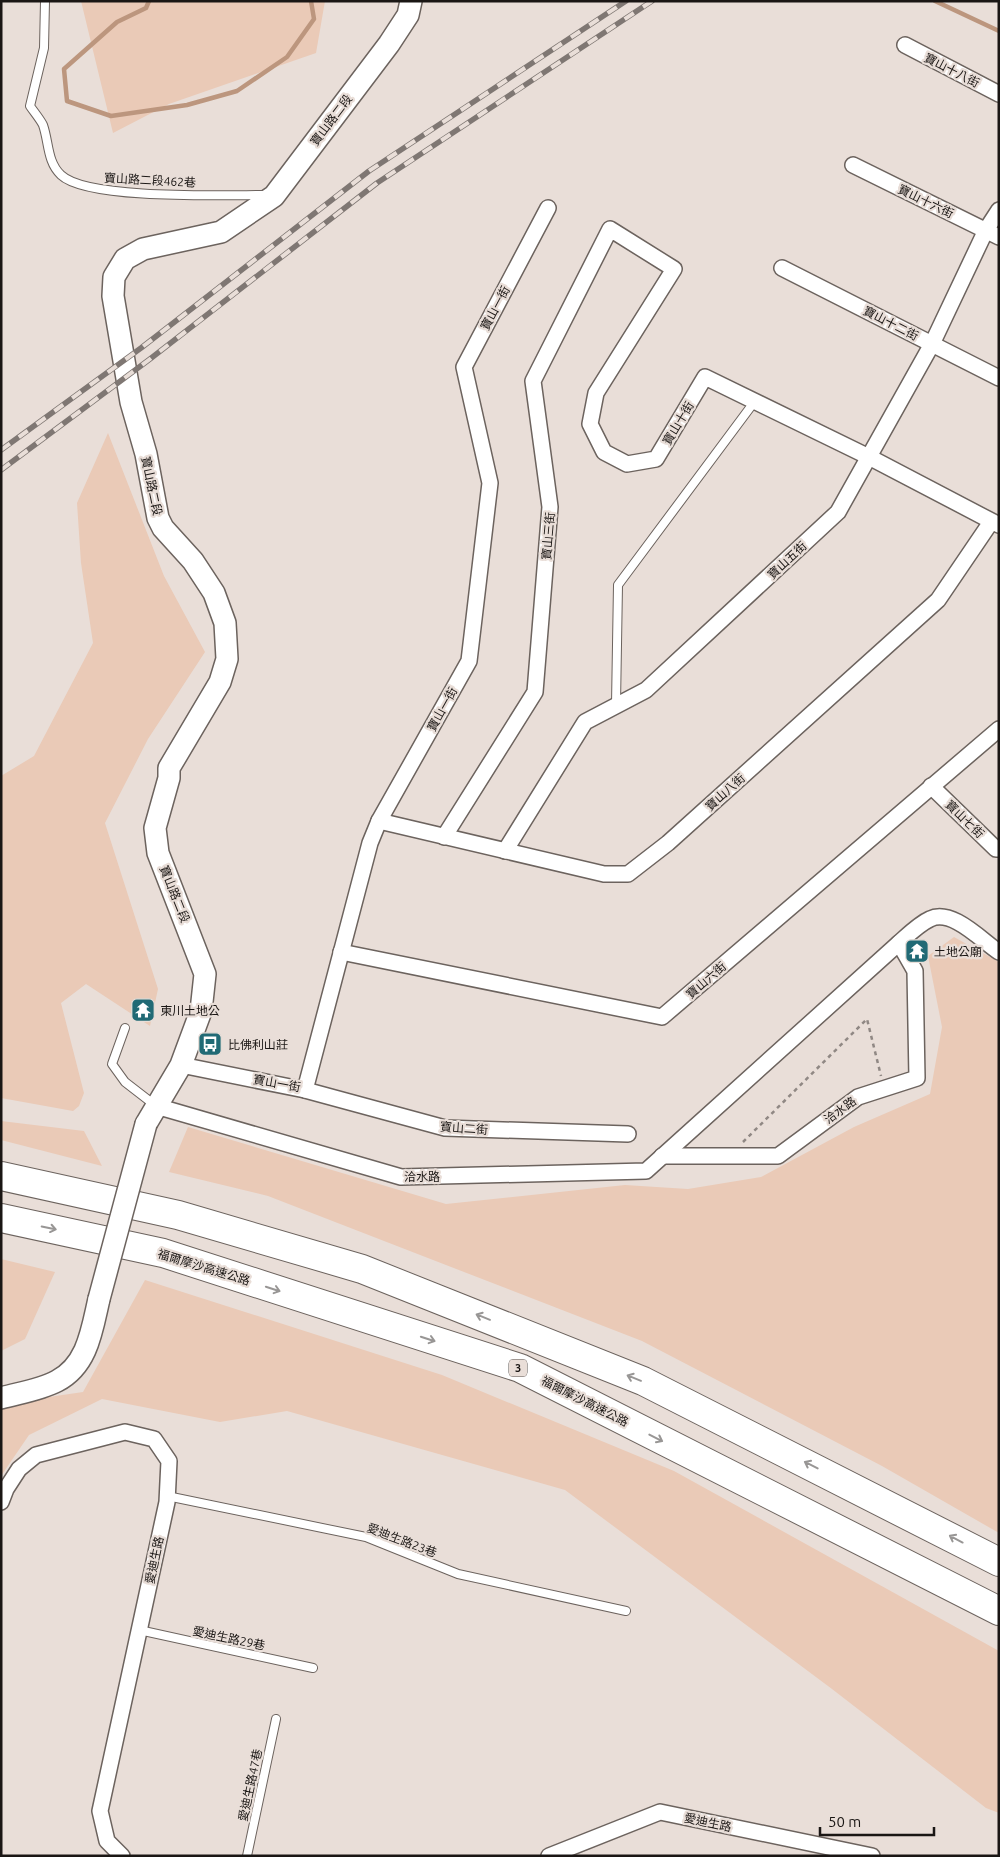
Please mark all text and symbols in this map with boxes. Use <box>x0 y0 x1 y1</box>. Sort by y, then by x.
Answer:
street label: 寶山十八街 <box>922 51 982 89</box>
street label: 寶山路二段 <box>308 92 354 148</box>
street label: 寶山路二段462巷 <box>104 171 196 189</box>
street label: 寶山十六街 <box>896 182 956 220</box>
street label: 寶山一街 <box>478 284 512 332</box>
street label: 寶山十二街 <box>861 304 921 342</box>
street label: 寶山十街 <box>660 399 696 447</box>
street label: 寶山路二段 <box>139 455 165 517</box>
street label: 寶山三街 <box>539 512 557 560</box>
street label: 寶山五街 <box>765 539 809 581</box>
street label: 寶山一街 <box>425 685 459 733</box>
street label: 寶山八街 <box>703 771 747 813</box>
street label: 寶山七街 <box>943 798 987 840</box>
street label: 寶山路二段 <box>158 864 192 924</box>
temple icon: 土地公廟 <box>904 938 930 964</box>
place label: 土地公廟 <box>934 945 982 958</box>
street label: 寶山六街 <box>684 959 728 1001</box>
temple icon: 東川土地公 <box>130 997 156 1023</box>
place label: 東川土地公 <box>160 1004 220 1017</box>
bus stop icon: 比佛利山莊 <box>197 1031 223 1057</box>
place label: 比佛利山莊 <box>228 1038 288 1051</box>
street label: 寶山一街 <box>252 1072 302 1094</box>
street label: 洽水路 <box>822 1094 858 1126</box>
street label: 寶山二街 <box>440 1120 488 1136</box>
street label: 洽水路 <box>404 1170 440 1183</box>
one-way arrow <box>40 1224 56 1233</box>
street label: 福爾摩沙高速公路 <box>156 1247 252 1287</box>
one-way arrow <box>265 1284 281 1294</box>
one-way arrow <box>476 1312 491 1321</box>
one-way arrow <box>419 1334 435 1344</box>
road number: 3 <box>509 1360 527 1376</box>
one-way arrow <box>627 1372 642 1382</box>
street label: 福爾摩沙高速公路 <box>539 1373 631 1429</box>
one-way arrow <box>649 1433 664 1443</box>
one-way arrow <box>804 1460 819 1469</box>
street label: 愛迪生路23巷 <box>365 1521 439 1559</box>
one-way arrow <box>948 1534 963 1544</box>
street label: 愛迪生路 <box>143 1535 165 1585</box>
street label: 愛迪生路29巷 <box>192 1624 266 1652</box>
street label: 愛迪生路47巷 <box>236 1748 264 1822</box>
scale bar <box>820 1804 934 1836</box>
street label: 愛迪生路 <box>683 1811 733 1833</box>
text: 50 m <box>828 1813 861 1830</box>

